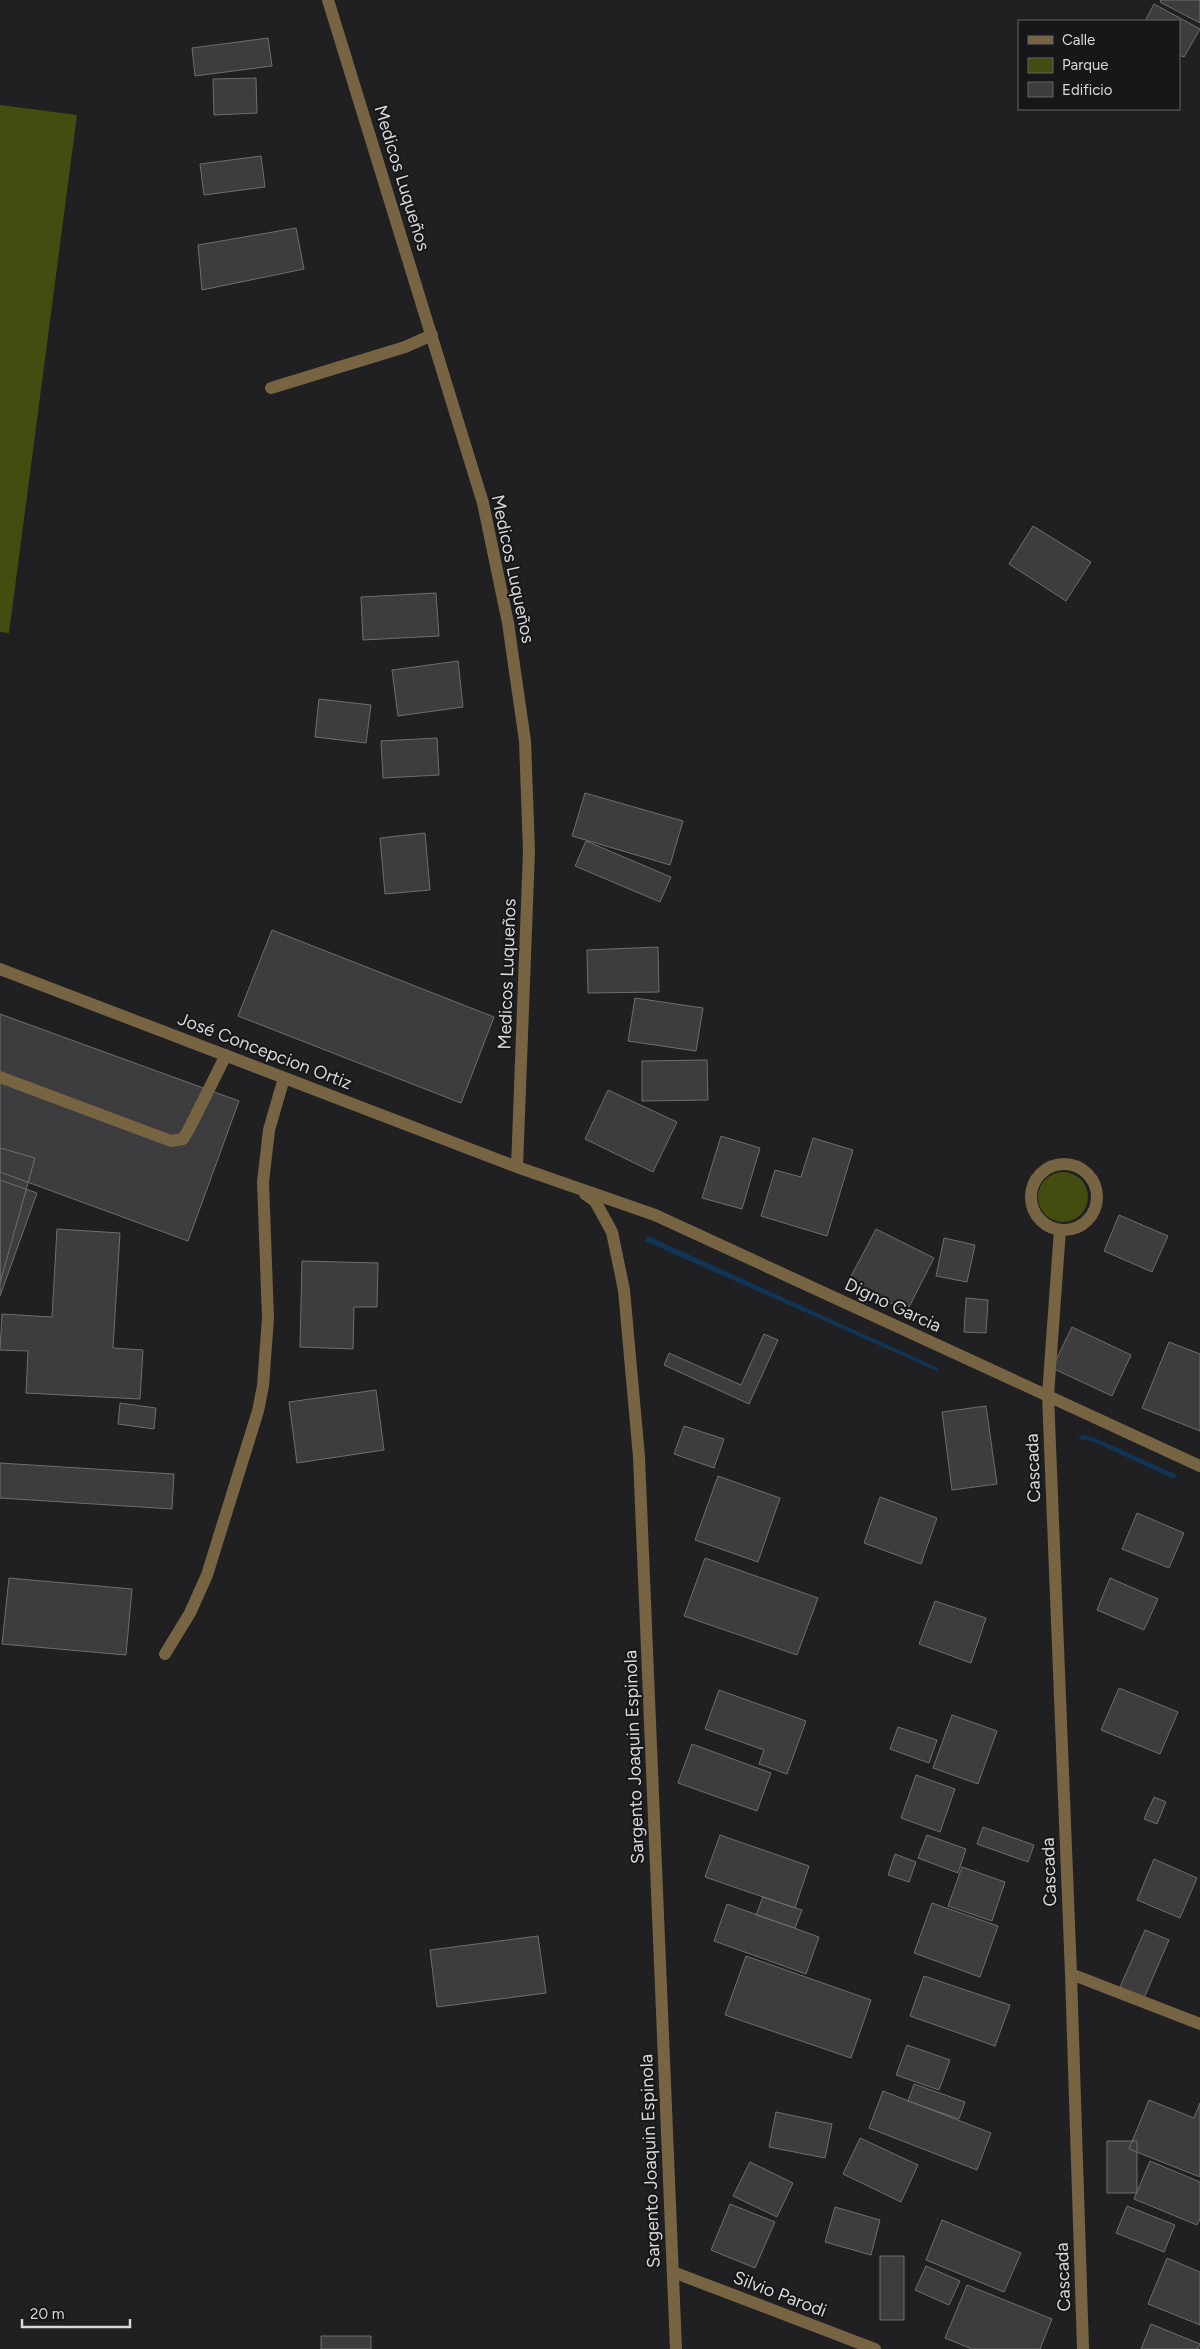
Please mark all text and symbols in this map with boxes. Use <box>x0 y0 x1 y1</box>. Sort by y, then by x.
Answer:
legend <box>1018 20 1180 110</box>
text: Calle <box>1062 31 1095 49</box>
text: Parque <box>1062 56 1109 74</box>
text: Edificio <box>1062 81 1113 99</box>
street label: Medicos Luqueños <box>369 102 435 254</box>
street label: Medicos Luqueños <box>487 493 539 645</box>
street label: Medicos Luqueños <box>493 898 521 1050</box>
street label: José Concepcion Ortiz <box>175 1008 355 1094</box>
street label: Digno Garcia <box>841 1273 945 1337</box>
street label: Cascada <box>1021 1433 1045 1503</box>
street label: Sargento Joaquin Espinola <box>619 1650 649 1864</box>
street label: Cascada <box>1037 1837 1061 1907</box>
street label: Sargento Joaquin Espinola <box>635 2054 665 2268</box>
street label: Cascada <box>1051 2242 1075 2312</box>
street label: Silvio Parodi <box>730 2266 830 2322</box>
scale bar <box>22 2296 130 2328</box>
text: 20 m <box>30 2305 64 2323</box>

